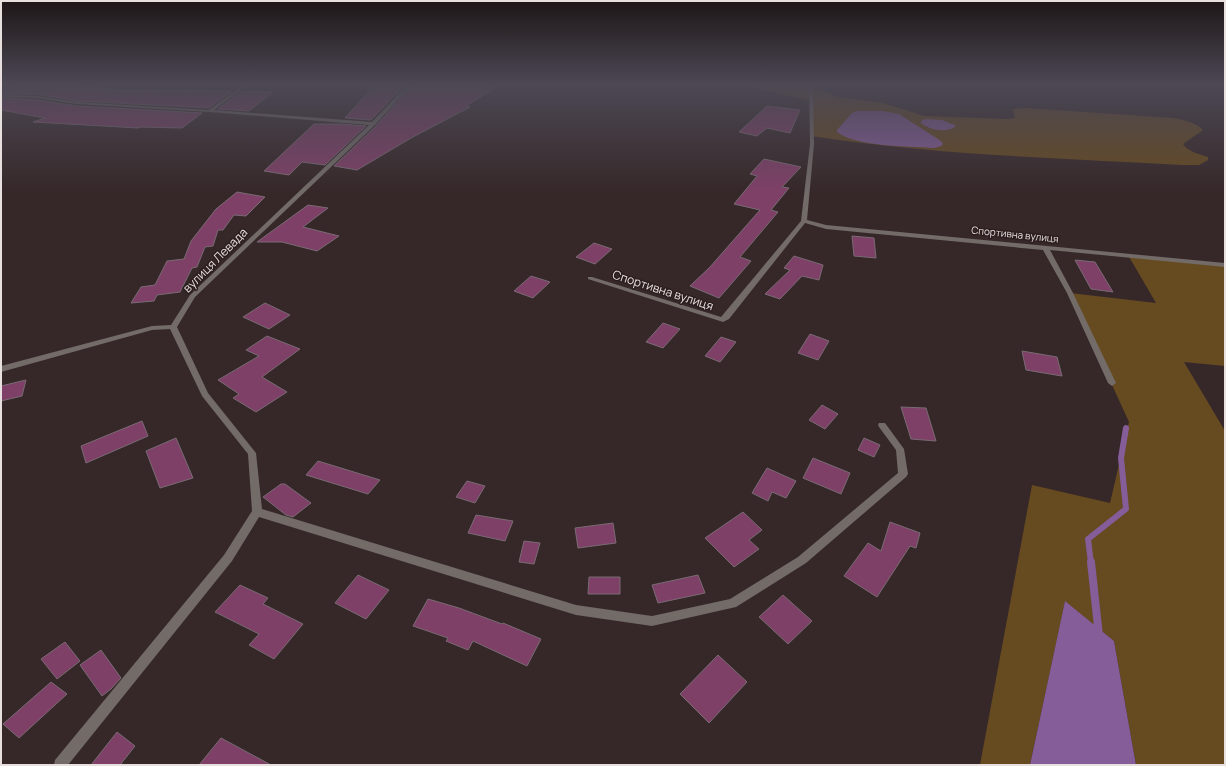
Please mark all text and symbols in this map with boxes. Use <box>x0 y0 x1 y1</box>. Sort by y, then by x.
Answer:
street label: Спортивна вулиця <box>971 222 1059 246</box>
street label: вулиця Левада <box>179 224 251 296</box>
street label: Спортивна вулиця <box>610 266 716 314</box>

